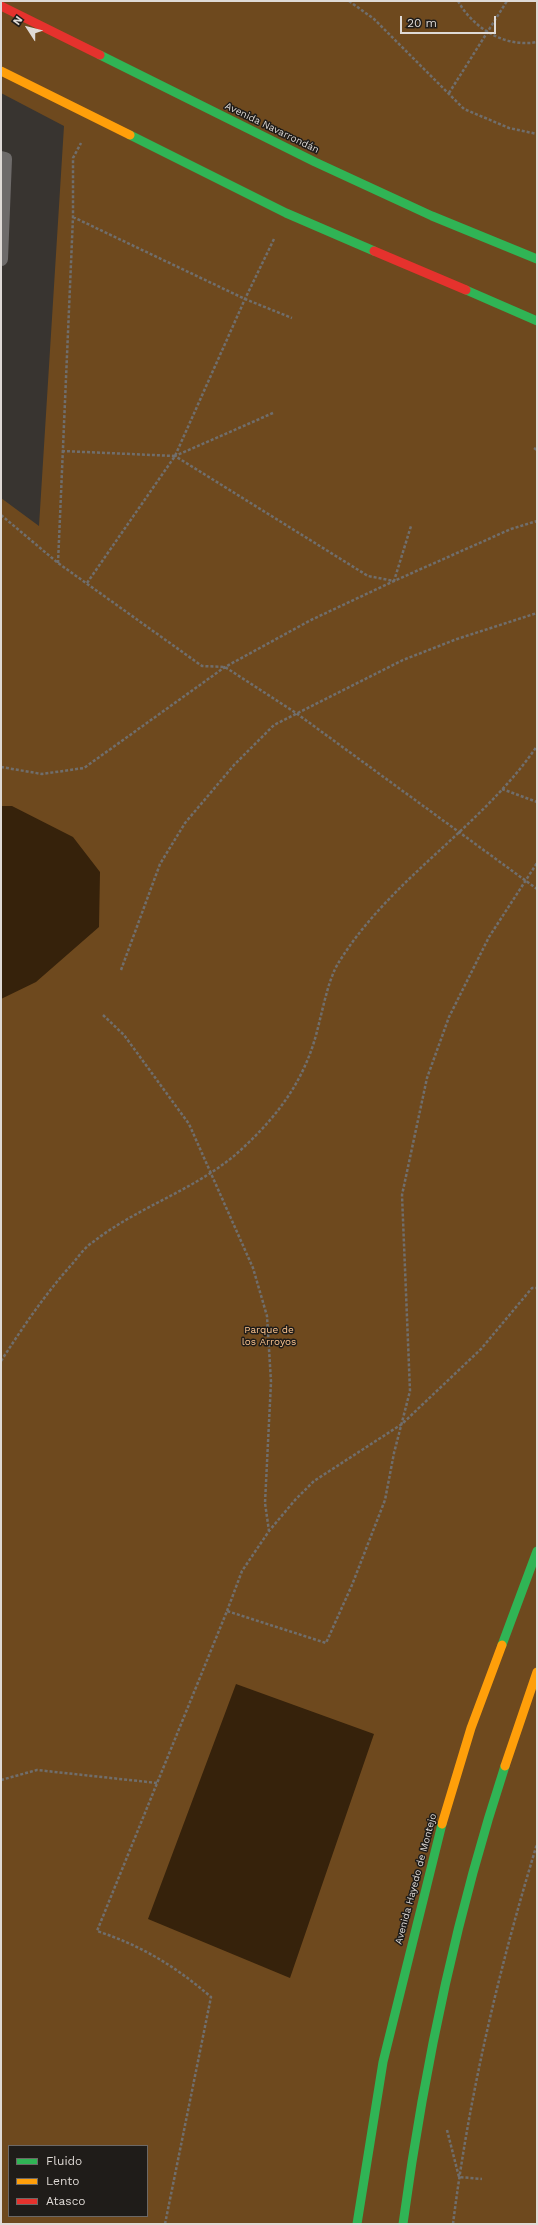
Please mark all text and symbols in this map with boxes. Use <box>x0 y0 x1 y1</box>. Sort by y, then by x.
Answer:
north arrow <box>8 8 48 48</box>
scale bar <box>402 8 498 34</box>
text: N <box>10 14 26 28</box>
text: 20 m <box>407 16 437 30</box>
street label: Avenida Navarrondán <box>223 100 321 156</box>
park label: Parque de los Arroyos <box>242 1324 296 1348</box>
street label: Avenida Hayedo de Montejo <box>393 1812 439 1946</box>
legend <box>8 2145 148 2217</box>
text: Fluido <box>46 2154 82 2168</box>
text: Lento <box>46 2174 80 2188</box>
text: Atasco <box>46 2194 86 2208</box>

